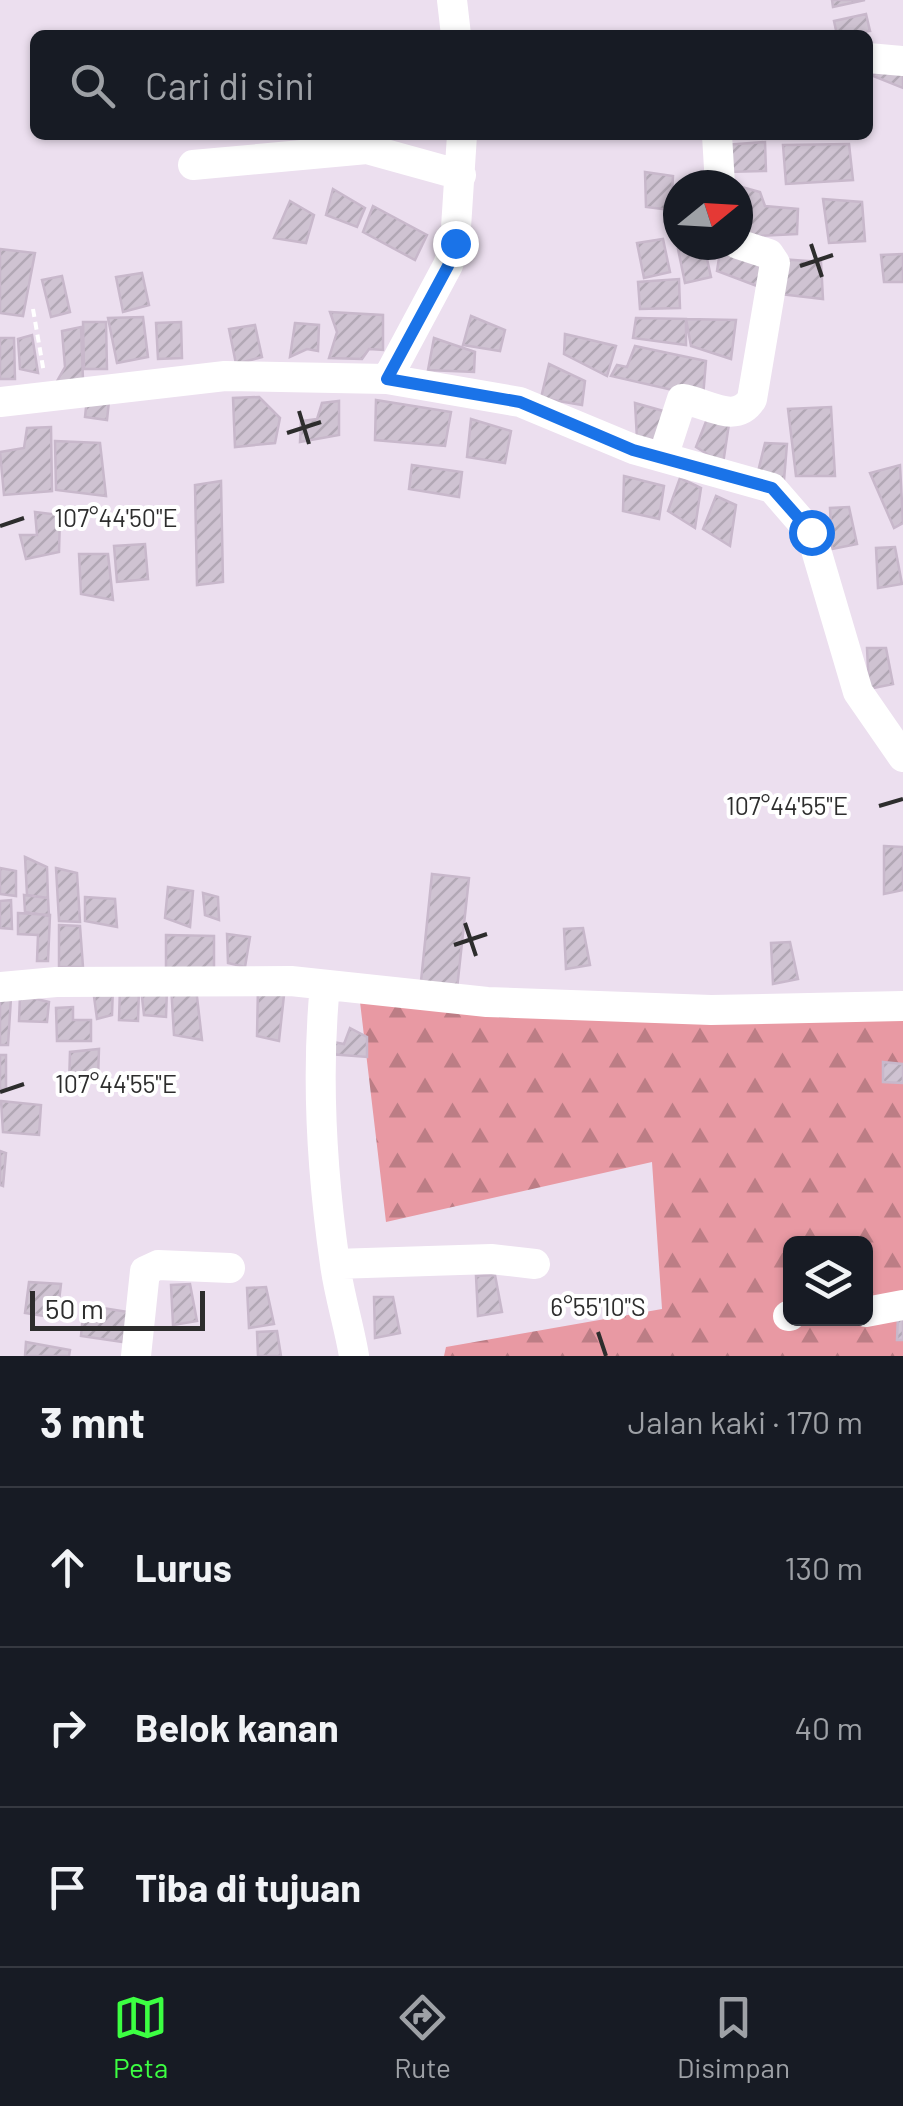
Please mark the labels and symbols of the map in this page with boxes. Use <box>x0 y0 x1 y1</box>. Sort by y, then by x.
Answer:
north arrow <box>663 170 753 260</box>
route end <box>433 221 479 267</box>
text: 107°44'50"E <box>54 502 178 532</box>
route start <box>789 510 835 556</box>
text: 107°44'55"E <box>726 790 848 820</box>
text: 107°44'55"E <box>55 1068 177 1098</box>
scale bar <box>30 1286 205 1330</box>
text: 6°55'10"S <box>550 1291 646 1321</box>

